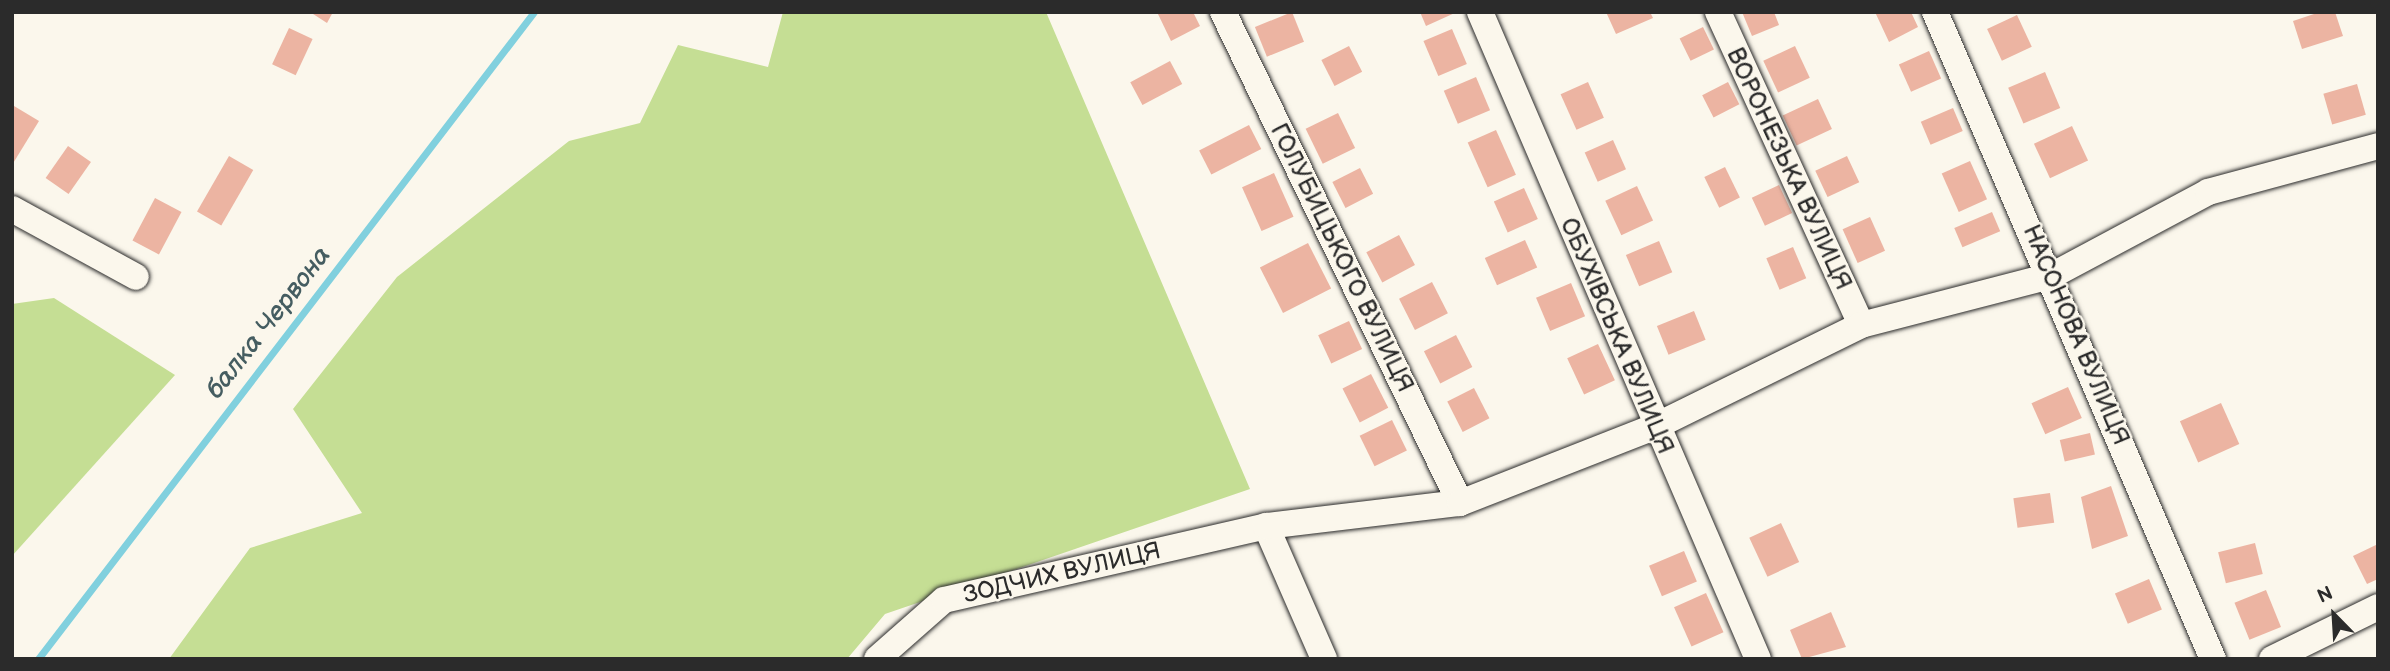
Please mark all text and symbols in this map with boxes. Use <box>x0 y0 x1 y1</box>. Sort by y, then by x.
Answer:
street label: ВОРОНЕЗЬКА ВУЛИЦЯ <box>1720 43 1858 295</box>
street label: ГОЛУБИЦЬКОГО ВУЛИЦЯ <box>1264 119 1420 397</box>
street label: ОБУХІВСЬКА ВУЛИЦЯ <box>1554 214 1680 458</box>
street label: НАСОНОВА ВУЛИЦЯ <box>2017 221 2135 449</box>
water label: балка Червона <box>200 241 338 405</box>
street label: ЗОДЧИХ ВУЛИЦЯ <box>961 536 1163 610</box>
north arrow <box>2299 580 2369 650</box>
text: N <box>2314 582 2336 609</box>

